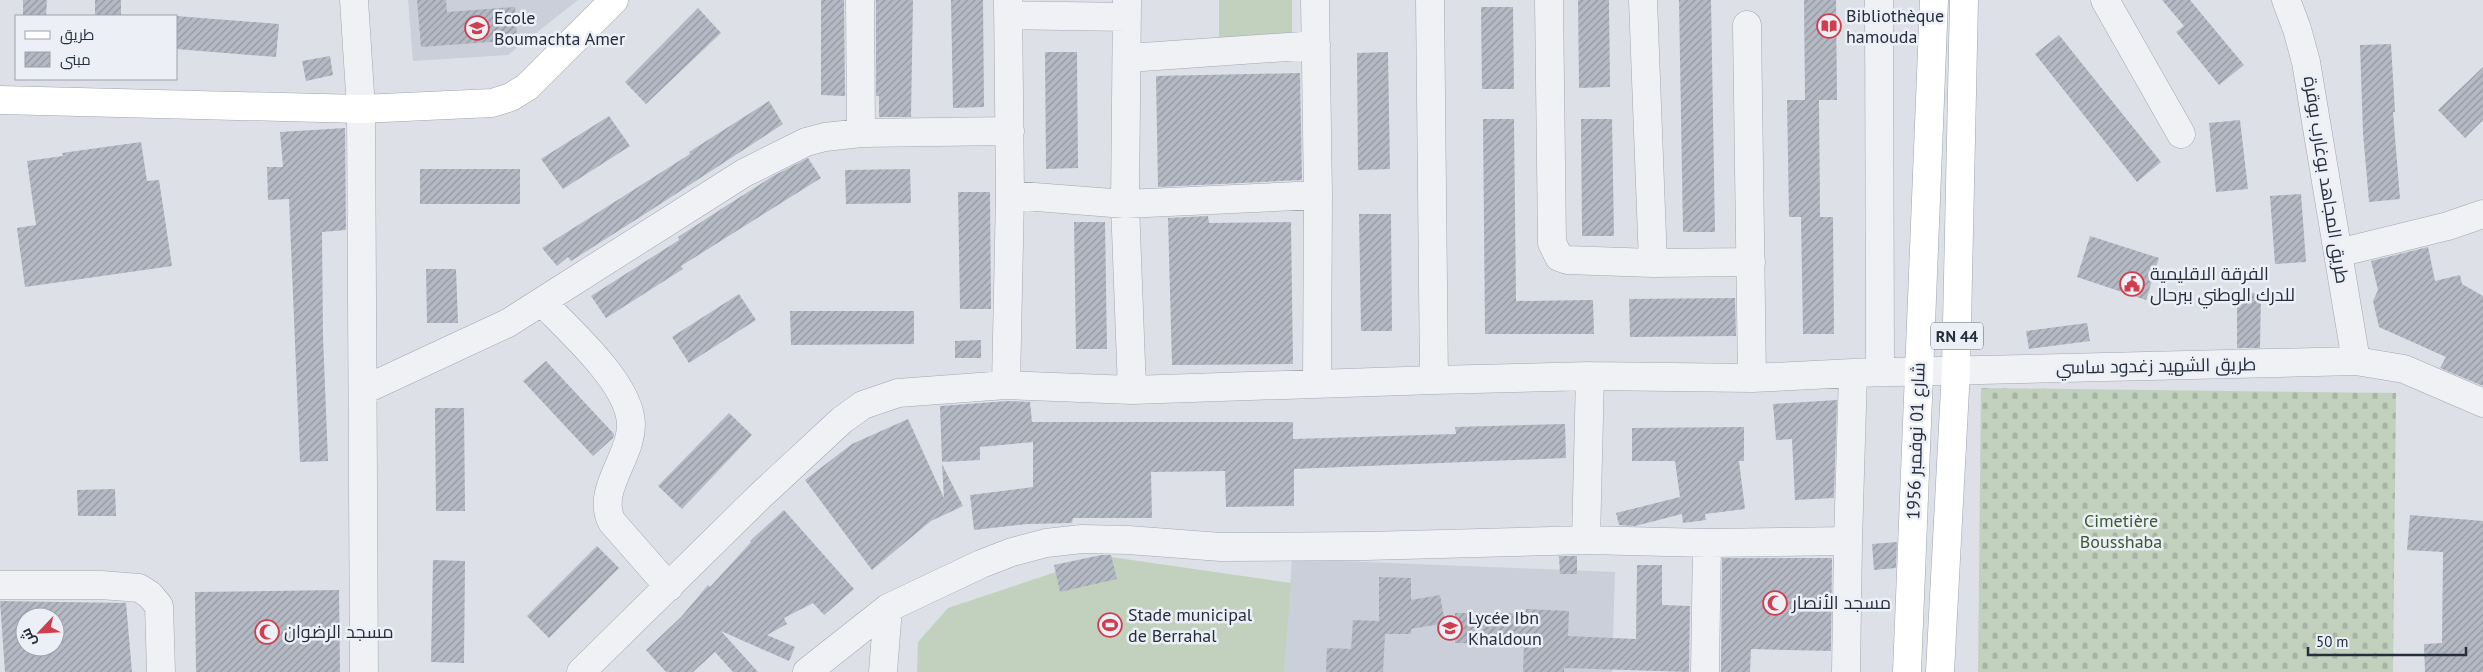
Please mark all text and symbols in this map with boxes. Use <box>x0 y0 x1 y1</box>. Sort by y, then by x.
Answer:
place label: Bibliothèque hamouda <box>1846 4 1944 48</box>
place label: Ecole Boumachta Amer <box>494 6 625 50</box>
library icon: Bibliothèque hamouda <box>1816 13 1842 39</box>
legend <box>15 15 178 80</box>
school or university icon: Ecole Boumachta Amer <box>464 15 490 41</box>
text: طريق <box>60 25 94 45</box>
text: مبنى <box>60 50 91 70</box>
street label: طريق المجاهد بوغارب بوقرة <box>2298 75 2354 285</box>
place label: الفرقة الاقليمية للدرك الوطني ببرحال <box>2150 262 2295 309</box>
public building icon: الفرقة الاقليمية للدرك الوطني ببرحال <box>2119 271 2145 297</box>
road number: RN 44 <box>1931 322 1983 350</box>
street label: طريق الشهيد زغدود ساسي <box>2056 352 2256 381</box>
street label: شارع 01 نوفمبر 1956 <box>1901 362 1931 520</box>
park label: Cimetière Bousshaba <box>2080 509 2162 553</box>
mosque icon: مسجد الأنصار <box>1762 590 1788 616</box>
place label: مسجد الأنصار <box>1791 591 1891 614</box>
place label: Stade municipal de Berrahal <box>1128 603 1253 647</box>
place label: Lycée Ibn Khaldoun <box>1468 606 1542 650</box>
north arrow <box>15 607 65 657</box>
sports icon: Stade municipal de Berrahal <box>1097 612 1123 638</box>
school or university icon: Lycée Ibn Khaldoun <box>1437 615 1463 641</box>
mosque icon: مسجد الرضوان <box>254 619 280 645</box>
place label: مسجد الرضوان <box>284 620 394 643</box>
scale bar <box>2308 624 2466 656</box>
text: ش <box>16 626 40 649</box>
text: 50 m <box>2316 632 2349 651</box>

